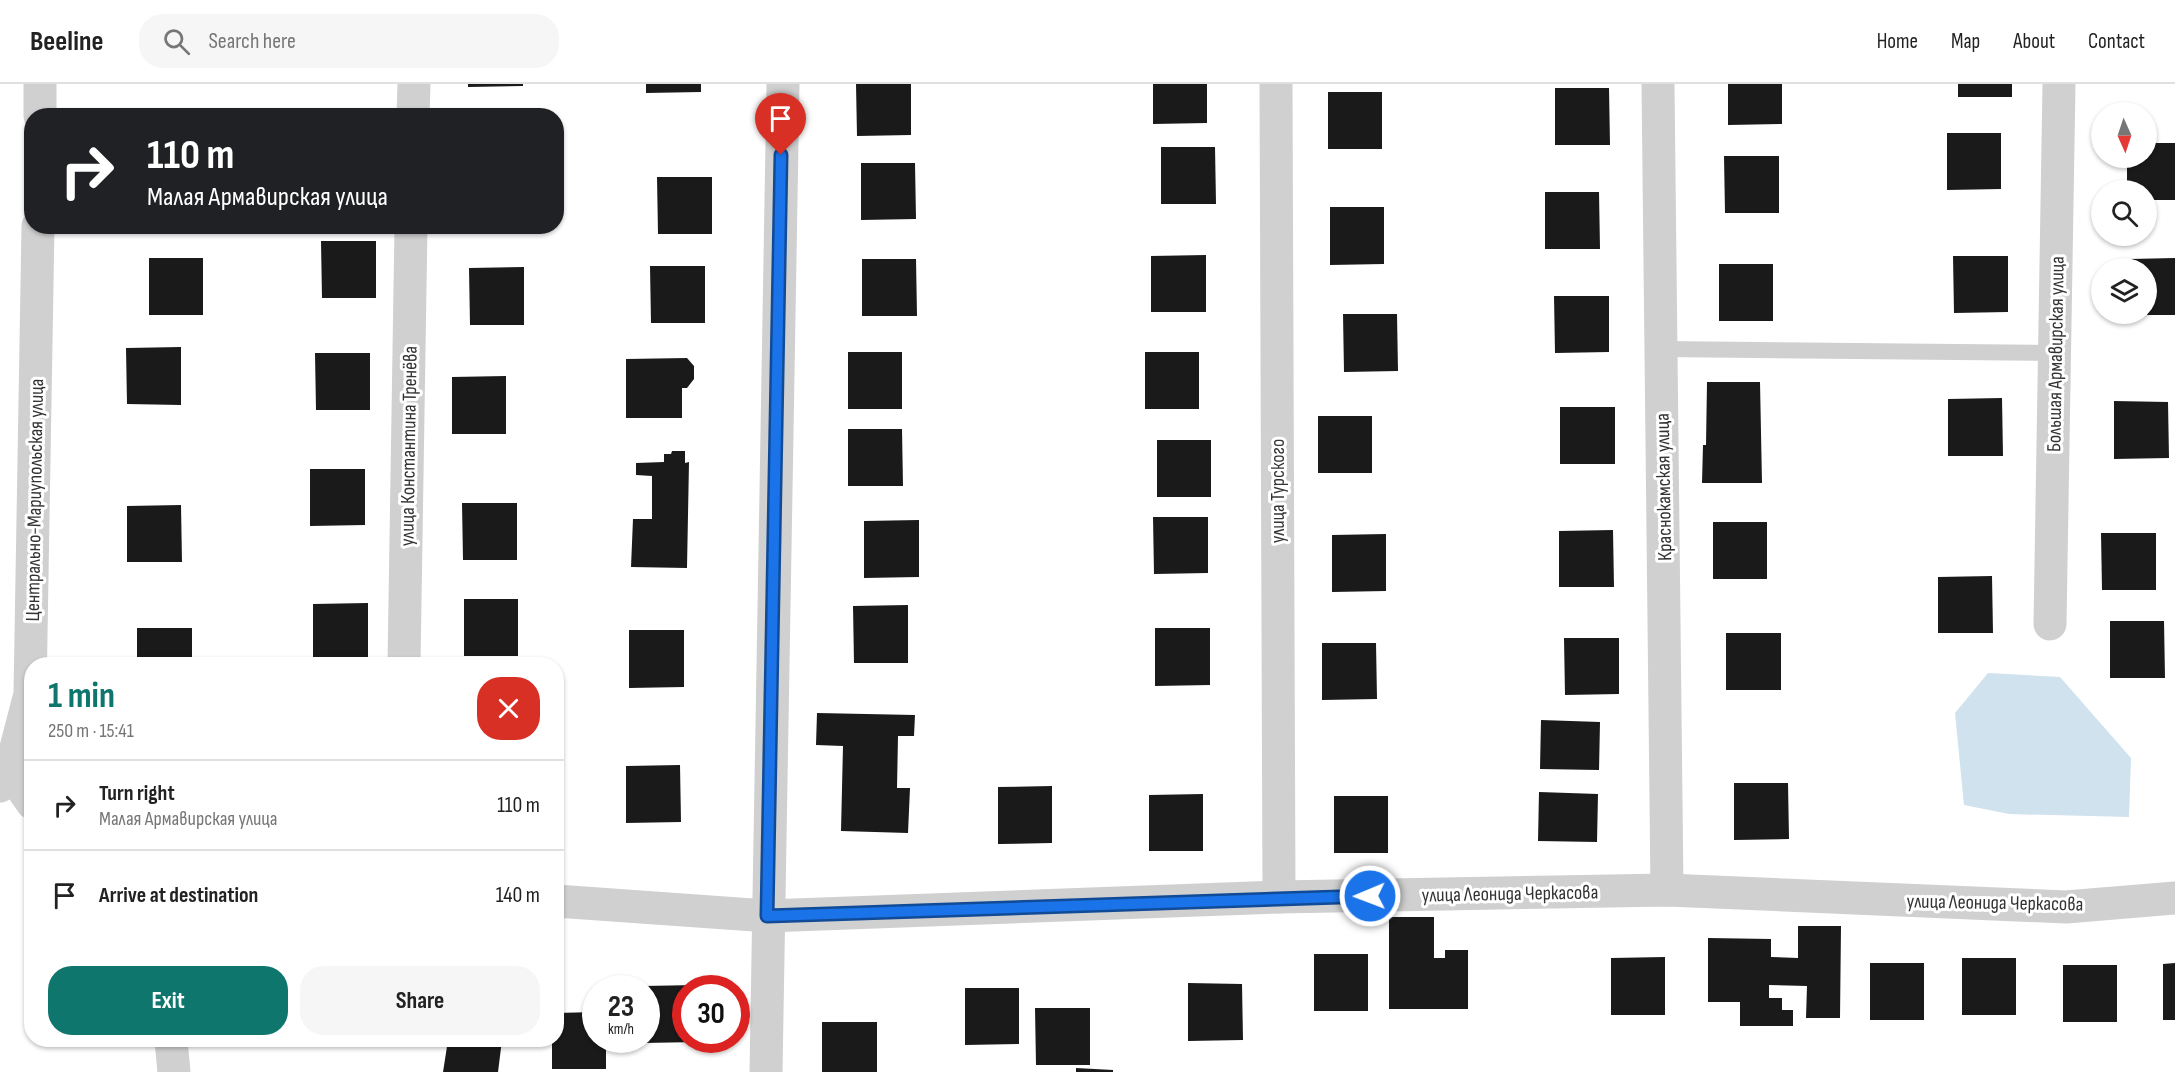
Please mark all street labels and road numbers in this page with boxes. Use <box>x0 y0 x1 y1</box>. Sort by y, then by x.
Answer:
street label: Большая Армавирская улица <box>2042 256 2070 452</box>
street label: улица Константина Тренёва <box>395 346 423 546</box>
street label: Центрально-Мариупольская улица <box>21 379 49 622</box>
street label: Краснокамская улица <box>1651 413 1677 561</box>
street label: улица Турского <box>1266 439 1290 543</box>
street label: улица Леонида Черкасова <box>1422 880 1599 908</box>
street label: улица Леонида Черкасова <box>1906 889 2083 917</box>

